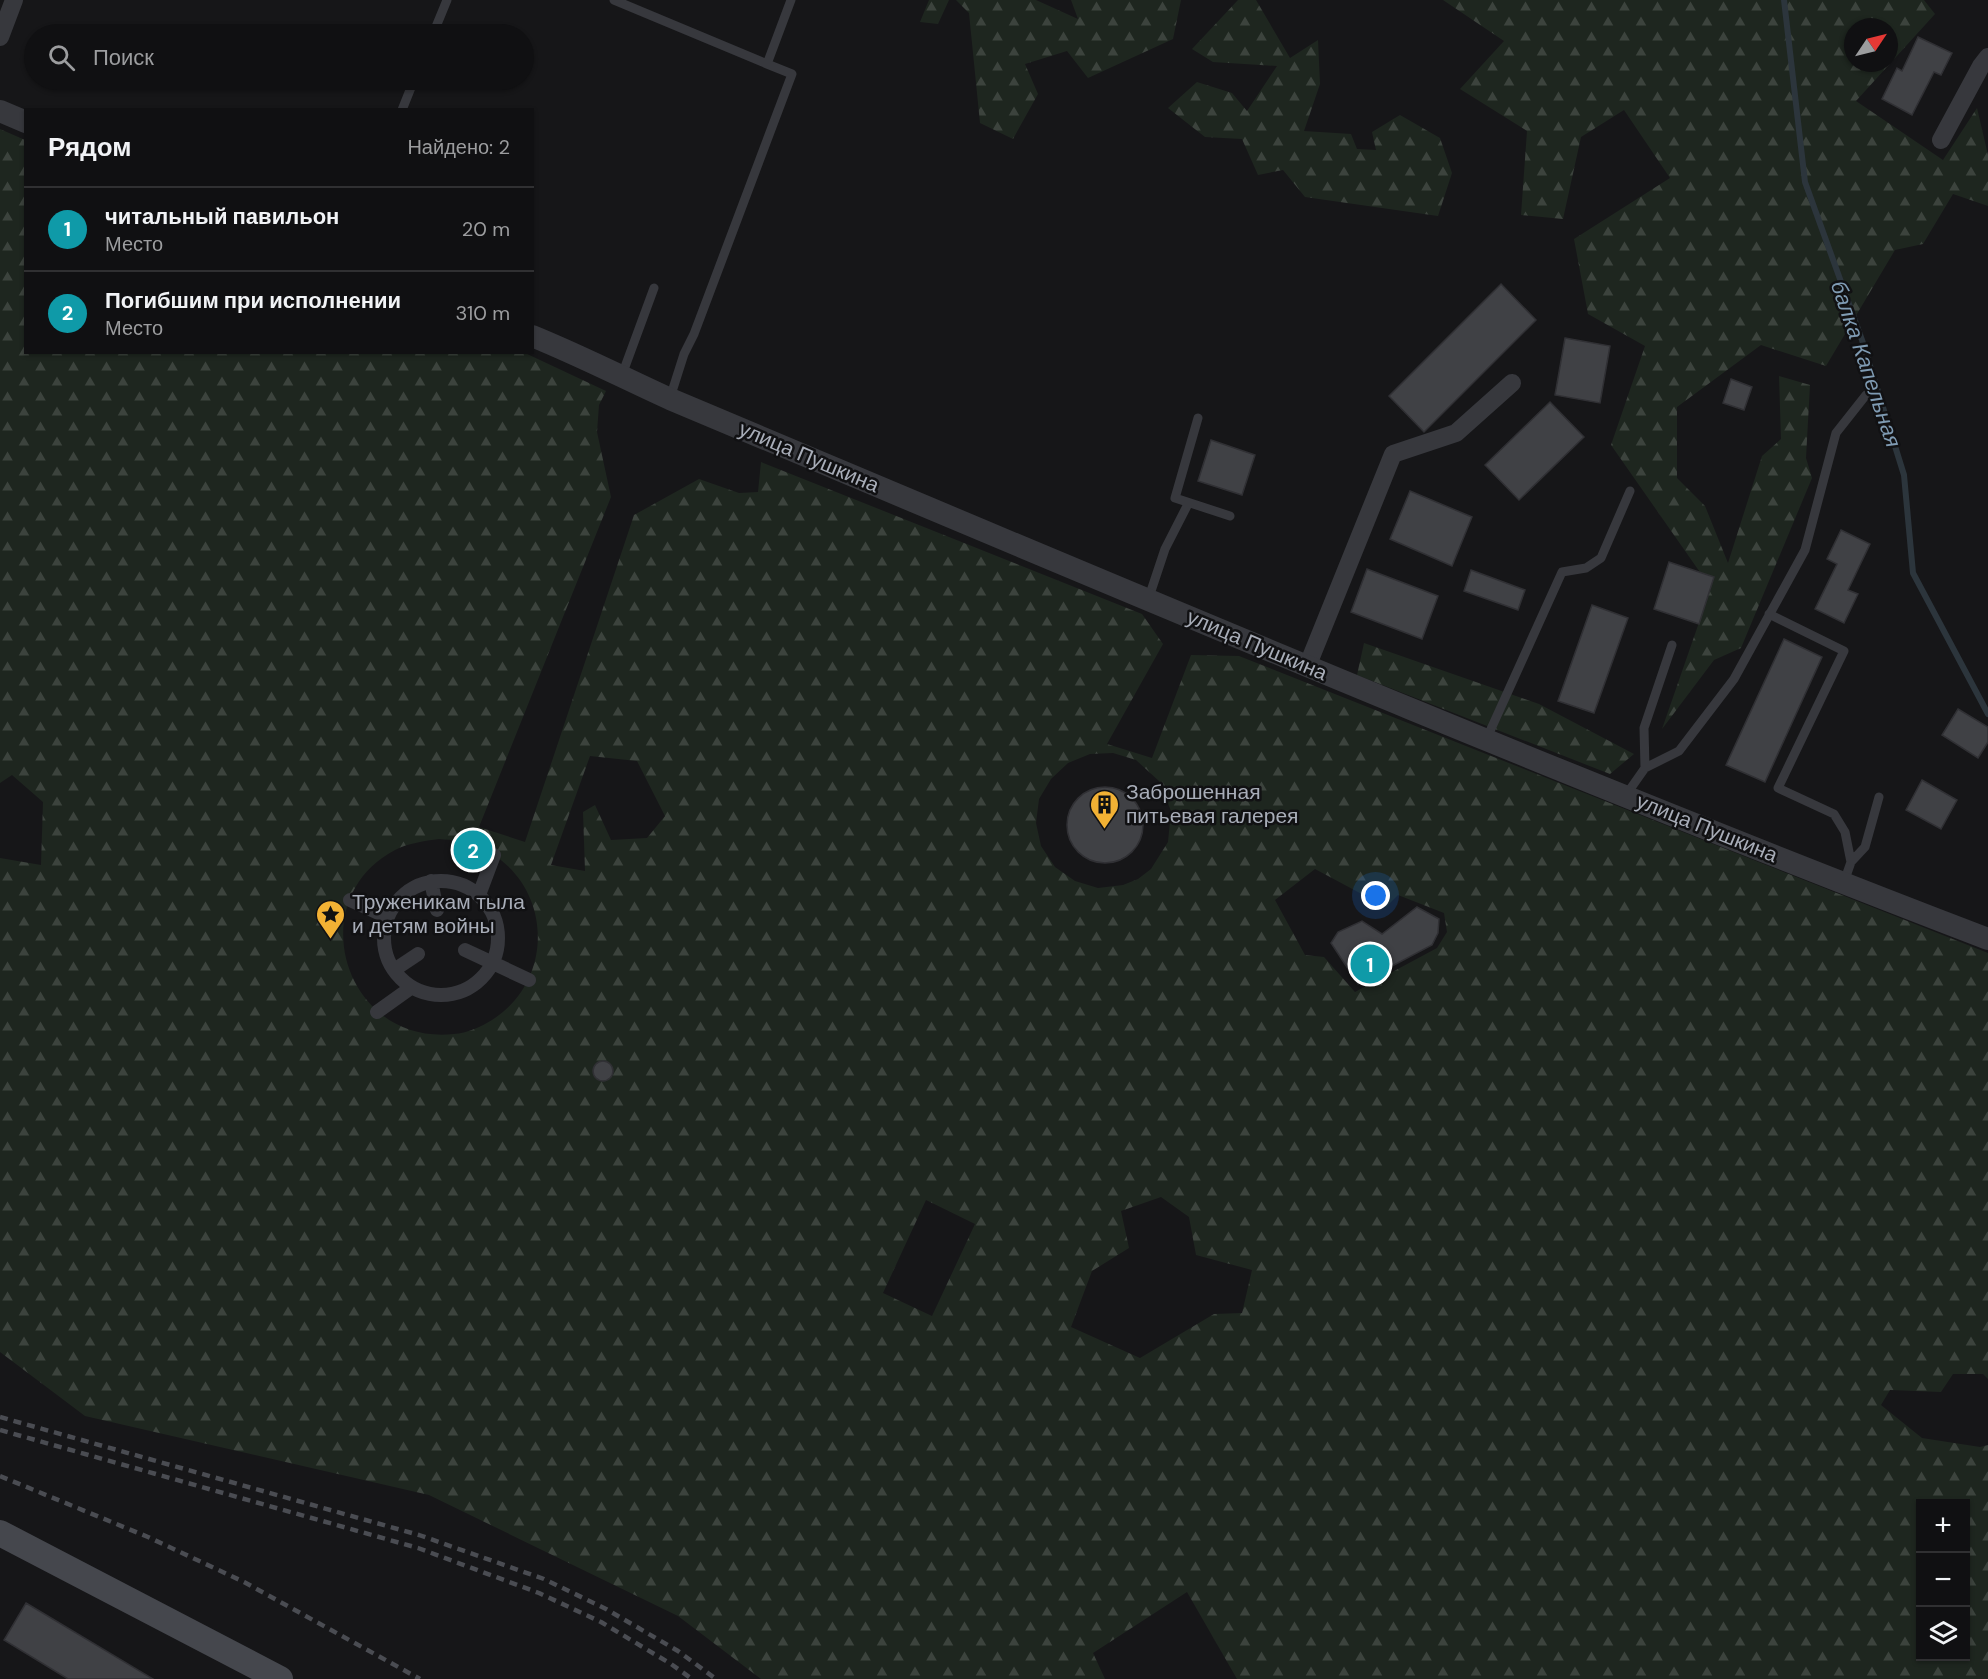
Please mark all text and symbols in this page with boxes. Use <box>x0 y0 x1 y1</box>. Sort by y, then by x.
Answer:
north arrow <box>1844 18 1898 72</box>
search box <box>24 24 534 90</box>
icon: search <box>45 41 78 74</box>
text: Поиск <box>93 43 154 72</box>
text: Рядом <box>48 130 131 164</box>
text: Найдено: 2 <box>407 134 510 160</box>
text: читальный павильон <box>105 202 339 231</box>
text: 1 <box>64 216 71 242</box>
text: 20 m <box>462 216 510 242</box>
text: Место <box>105 231 163 257</box>
water label: балка Капельная <box>1824 277 1908 451</box>
text: Погибшим при исполнении <box>105 286 401 315</box>
text: 2 <box>62 300 73 326</box>
text: 310 m <box>455 300 510 326</box>
text: Место <box>105 315 163 341</box>
street label: улица Пушкина <box>735 415 884 499</box>
street label: улица Пушкина <box>1183 603 1332 687</box>
place label: Заброшенная питьевая галерея <box>1126 778 1298 830</box>
street label: улица Пушкина <box>1632 787 1782 869</box>
building icon: Заброшенная питьевая галерея <box>1089 788 1121 830</box>
pin: 2 <box>454 828 492 872</box>
your location <box>1361 881 1390 910</box>
place label: Труженикам тыла и детям войны <box>352 888 525 940</box>
place icon: Труженикам тыла и детям войны <box>315 898 347 940</box>
pin: 1 <box>1350 942 1390 986</box>
map controls <box>1916 1499 1970 1661</box>
button: + <box>1916 1499 1970 1553</box>
button: − <box>1916 1553 1970 1607</box>
button: layers <box>1916 1607 1970 1661</box>

